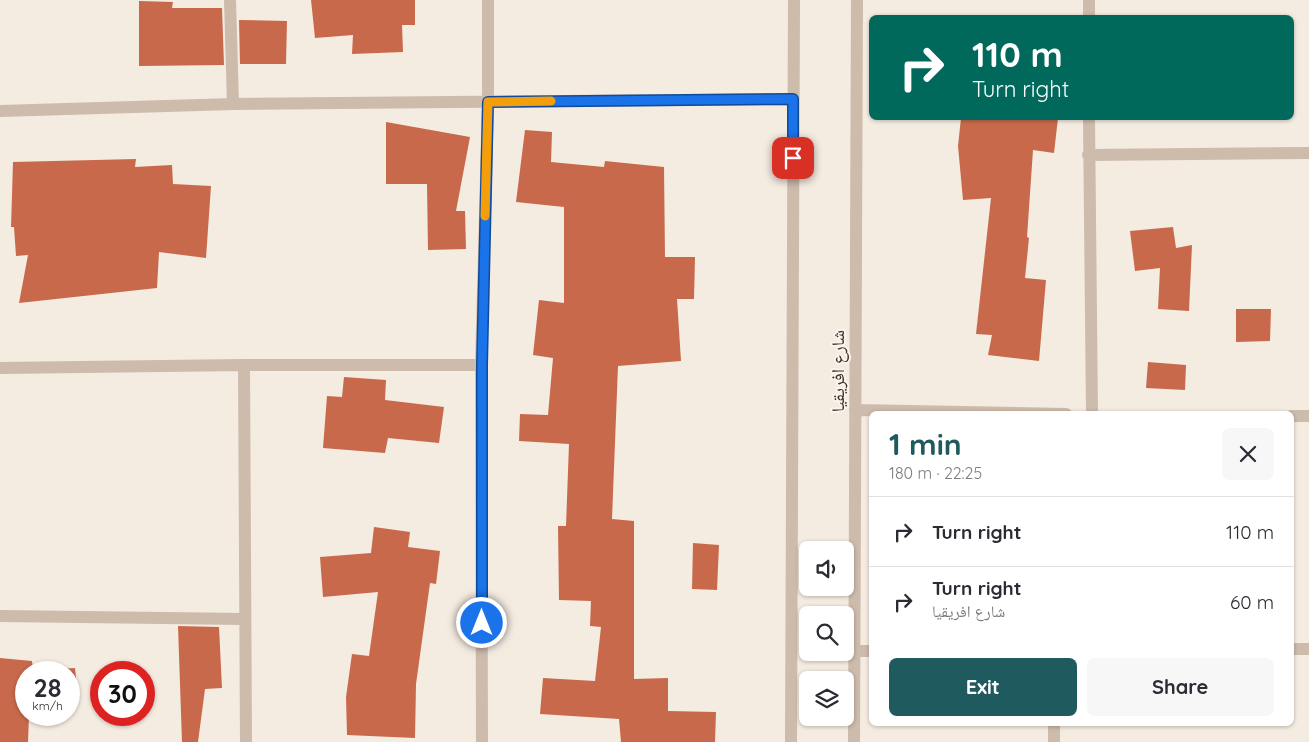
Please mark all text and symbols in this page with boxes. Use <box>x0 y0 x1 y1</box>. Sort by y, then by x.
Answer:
text: 110 m <box>972 32 1063 76</box>
icon: right <box>889 35 954 100</box>
text: Turn right <box>972 75 1069 103</box>
pin <box>772 137 814 179</box>
icon: arrive <box>779 144 807 172</box>
street label: شارع افريقيا <box>826 330 849 412</box>
text: 1 min <box>889 425 962 463</box>
button: close <box>1222 428 1274 480</box>
text: 180 m · 22:25 <box>889 463 982 483</box>
icon: right <box>889 518 917 546</box>
text: Turn right <box>932 520 1021 544</box>
text: 110 m <box>1226 520 1274 544</box>
map controls <box>799 541 854 726</box>
button: sound <box>799 541 854 596</box>
text: Turn right <box>932 576 1021 600</box>
icon: right <box>889 588 917 616</box>
text: 60 m <box>1230 590 1274 614</box>
position arrow <box>455 596 507 648</box>
text: شارع افريقيا <box>932 601 1005 621</box>
button: search <box>799 606 854 661</box>
button: Exit <box>889 658 1077 716</box>
button: Share <box>1087 658 1274 716</box>
speed limit sign: 30 <box>90 661 155 726</box>
button: layers <box>799 671 854 726</box>
text: 28 <box>34 672 61 703</box>
text: km/h <box>32 698 63 713</box>

